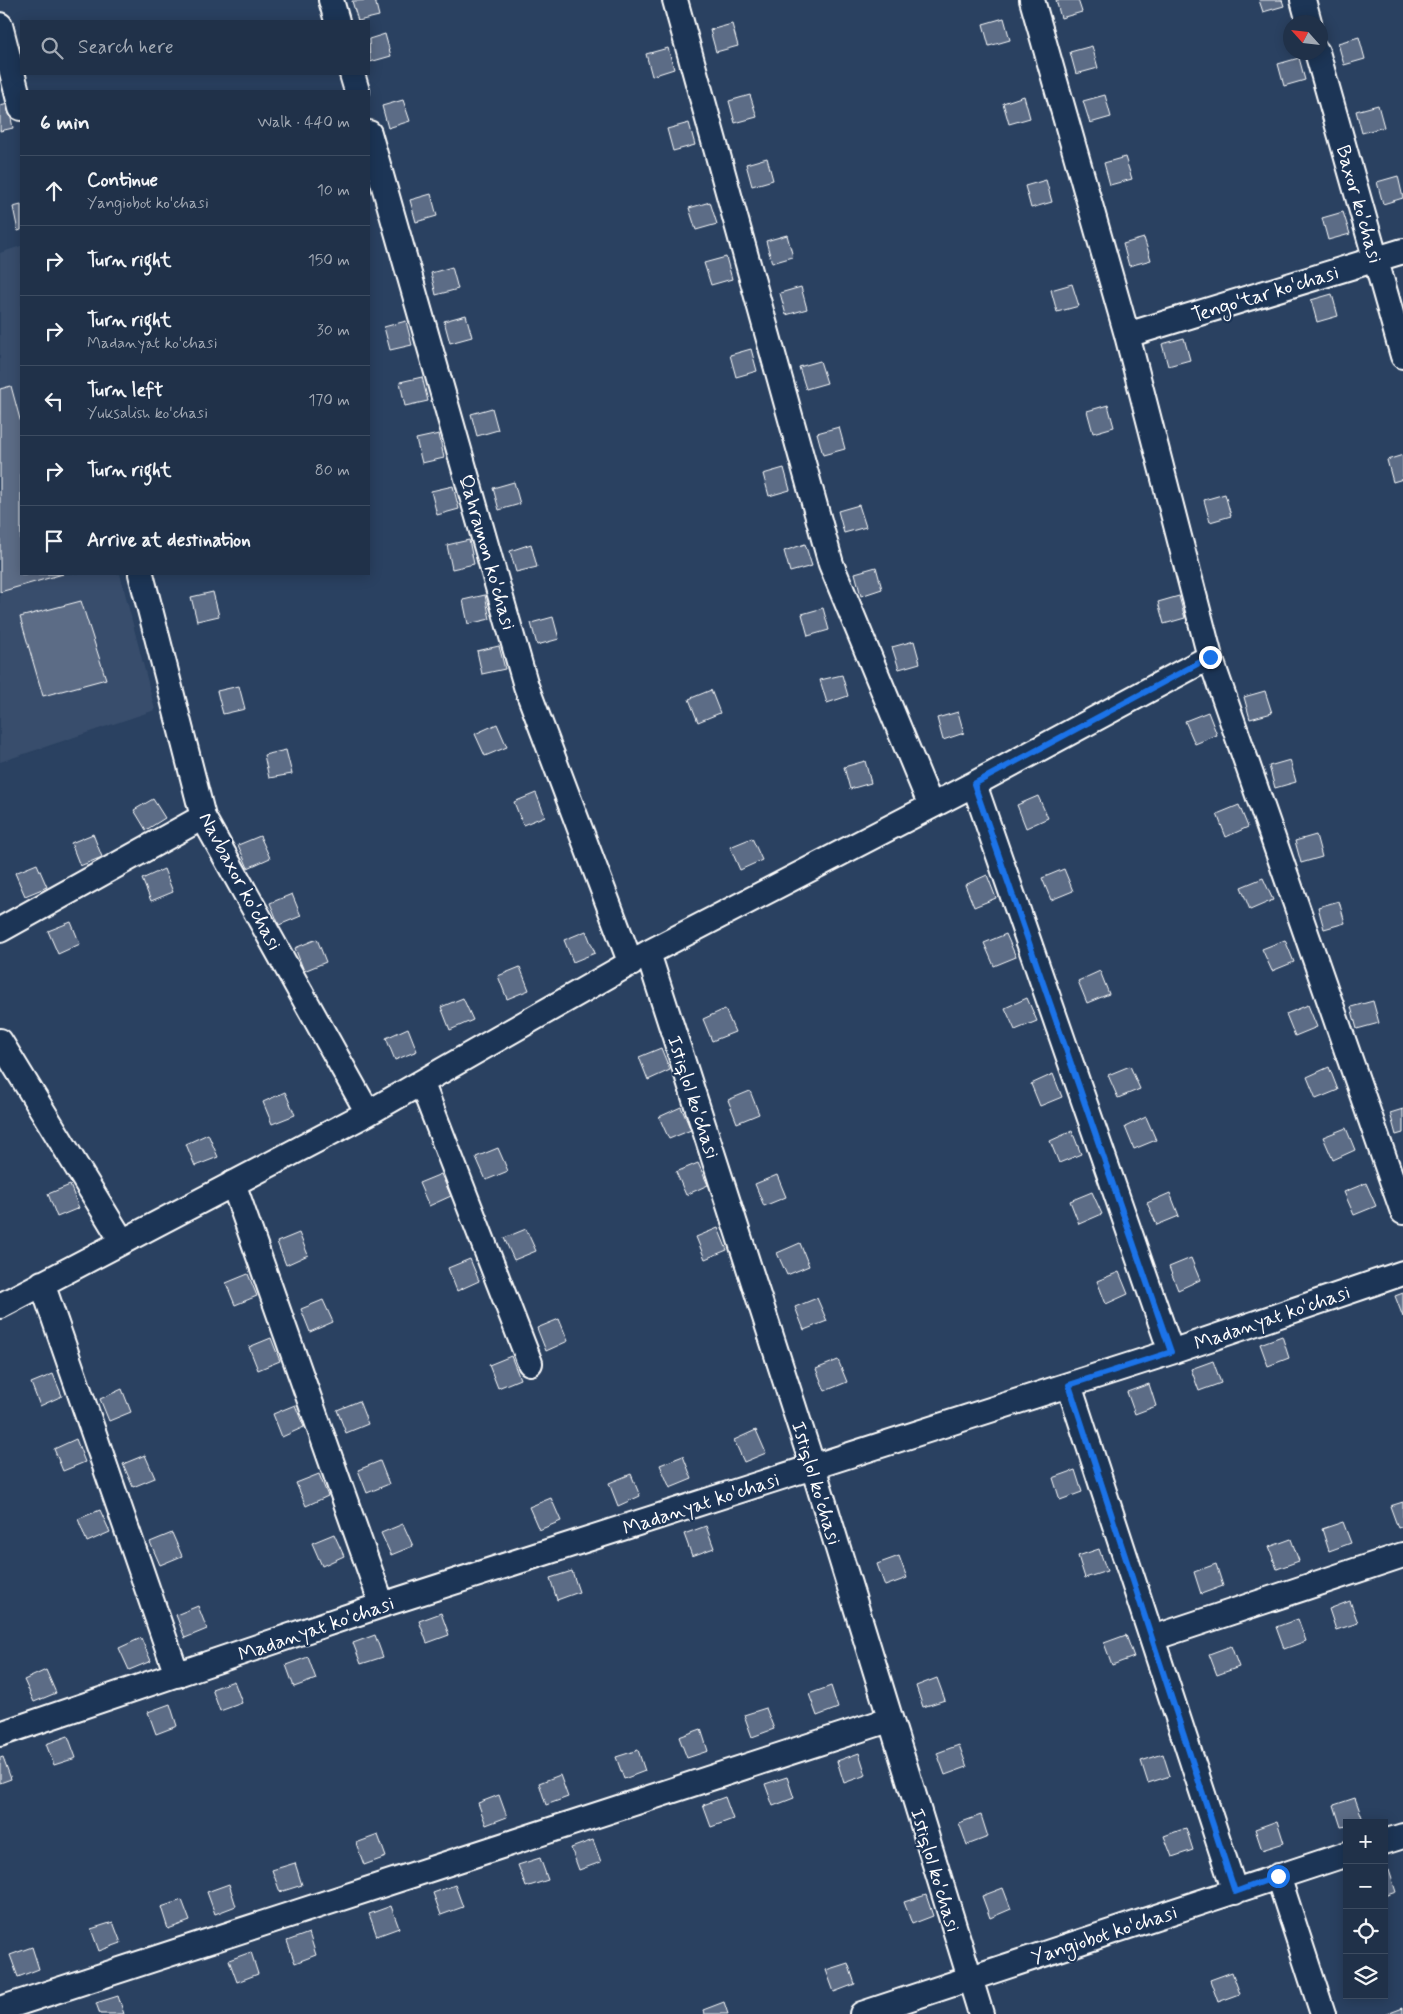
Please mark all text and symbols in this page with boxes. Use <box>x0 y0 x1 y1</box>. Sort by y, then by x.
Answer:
north arrow <box>1283 15 1328 60</box>
search box <box>20 20 370 75</box>
icon: search <box>38 34 66 62</box>
text: Search here <box>78 35 174 60</box>
text: 6 min <box>40 109 90 137</box>
text: Walk · 440 m <box>257 112 350 133</box>
street label: Baxor ko'chasi <box>1329 142 1388 267</box>
text: Continue <box>87 168 158 193</box>
icon: ahead <box>40 177 68 205</box>
text: 10 m <box>317 180 350 201</box>
text: Yangiobot ko'chasi <box>87 193 209 214</box>
icon: right <box>40 247 68 275</box>
text: Turn right <box>87 248 171 273</box>
text: 150 m <box>308 250 350 271</box>
street label: Tengo'tar ko'chasi <box>1188 259 1343 331</box>
text: Turn right <box>87 308 171 333</box>
icon: right <box>40 317 68 345</box>
text: 30 m <box>317 320 350 341</box>
text: Madanyat ko'chasi <box>87 333 218 354</box>
text: Turn left <box>87 378 163 403</box>
icon: left <box>40 387 68 415</box>
text: 170 m <box>308 390 350 411</box>
text: Yuksalish ko'chasi <box>87 403 208 424</box>
icon: right <box>40 457 68 485</box>
text: Turn right <box>87 458 171 483</box>
text: 80 m <box>315 460 350 481</box>
street label: Qahramon ko'chasi <box>451 471 522 633</box>
icon: arrive <box>40 527 68 555</box>
text: Arrive at destination <box>87 528 251 553</box>
route end <box>1199 646 1222 669</box>
street label: Navbaxor ko'chasi <box>192 808 288 956</box>
street label: Istiqlol ko'chasi <box>660 1032 725 1163</box>
street label: Madanyat ko'chasi <box>1191 1279 1354 1358</box>
street label: Istiqlol ko'chasi <box>784 1418 847 1549</box>
street label: Madanyat ko'chasi <box>620 1466 783 1542</box>
street label: Madanyat ko'chasi <box>235 1590 398 1669</box>
street label: Istiqlol ko'chasi <box>903 1805 966 1936</box>
map controls <box>1343 1819 1388 1999</box>
button: + <box>1343 1819 1388 1864</box>
button: − <box>1343 1864 1388 1909</box>
route start <box>1267 1865 1290 1888</box>
street label: Yangiobot ko'chasi <box>1028 1899 1181 1973</box>
button: locate <box>1343 1909 1388 1954</box>
button: layers <box>1343 1954 1388 1999</box>

